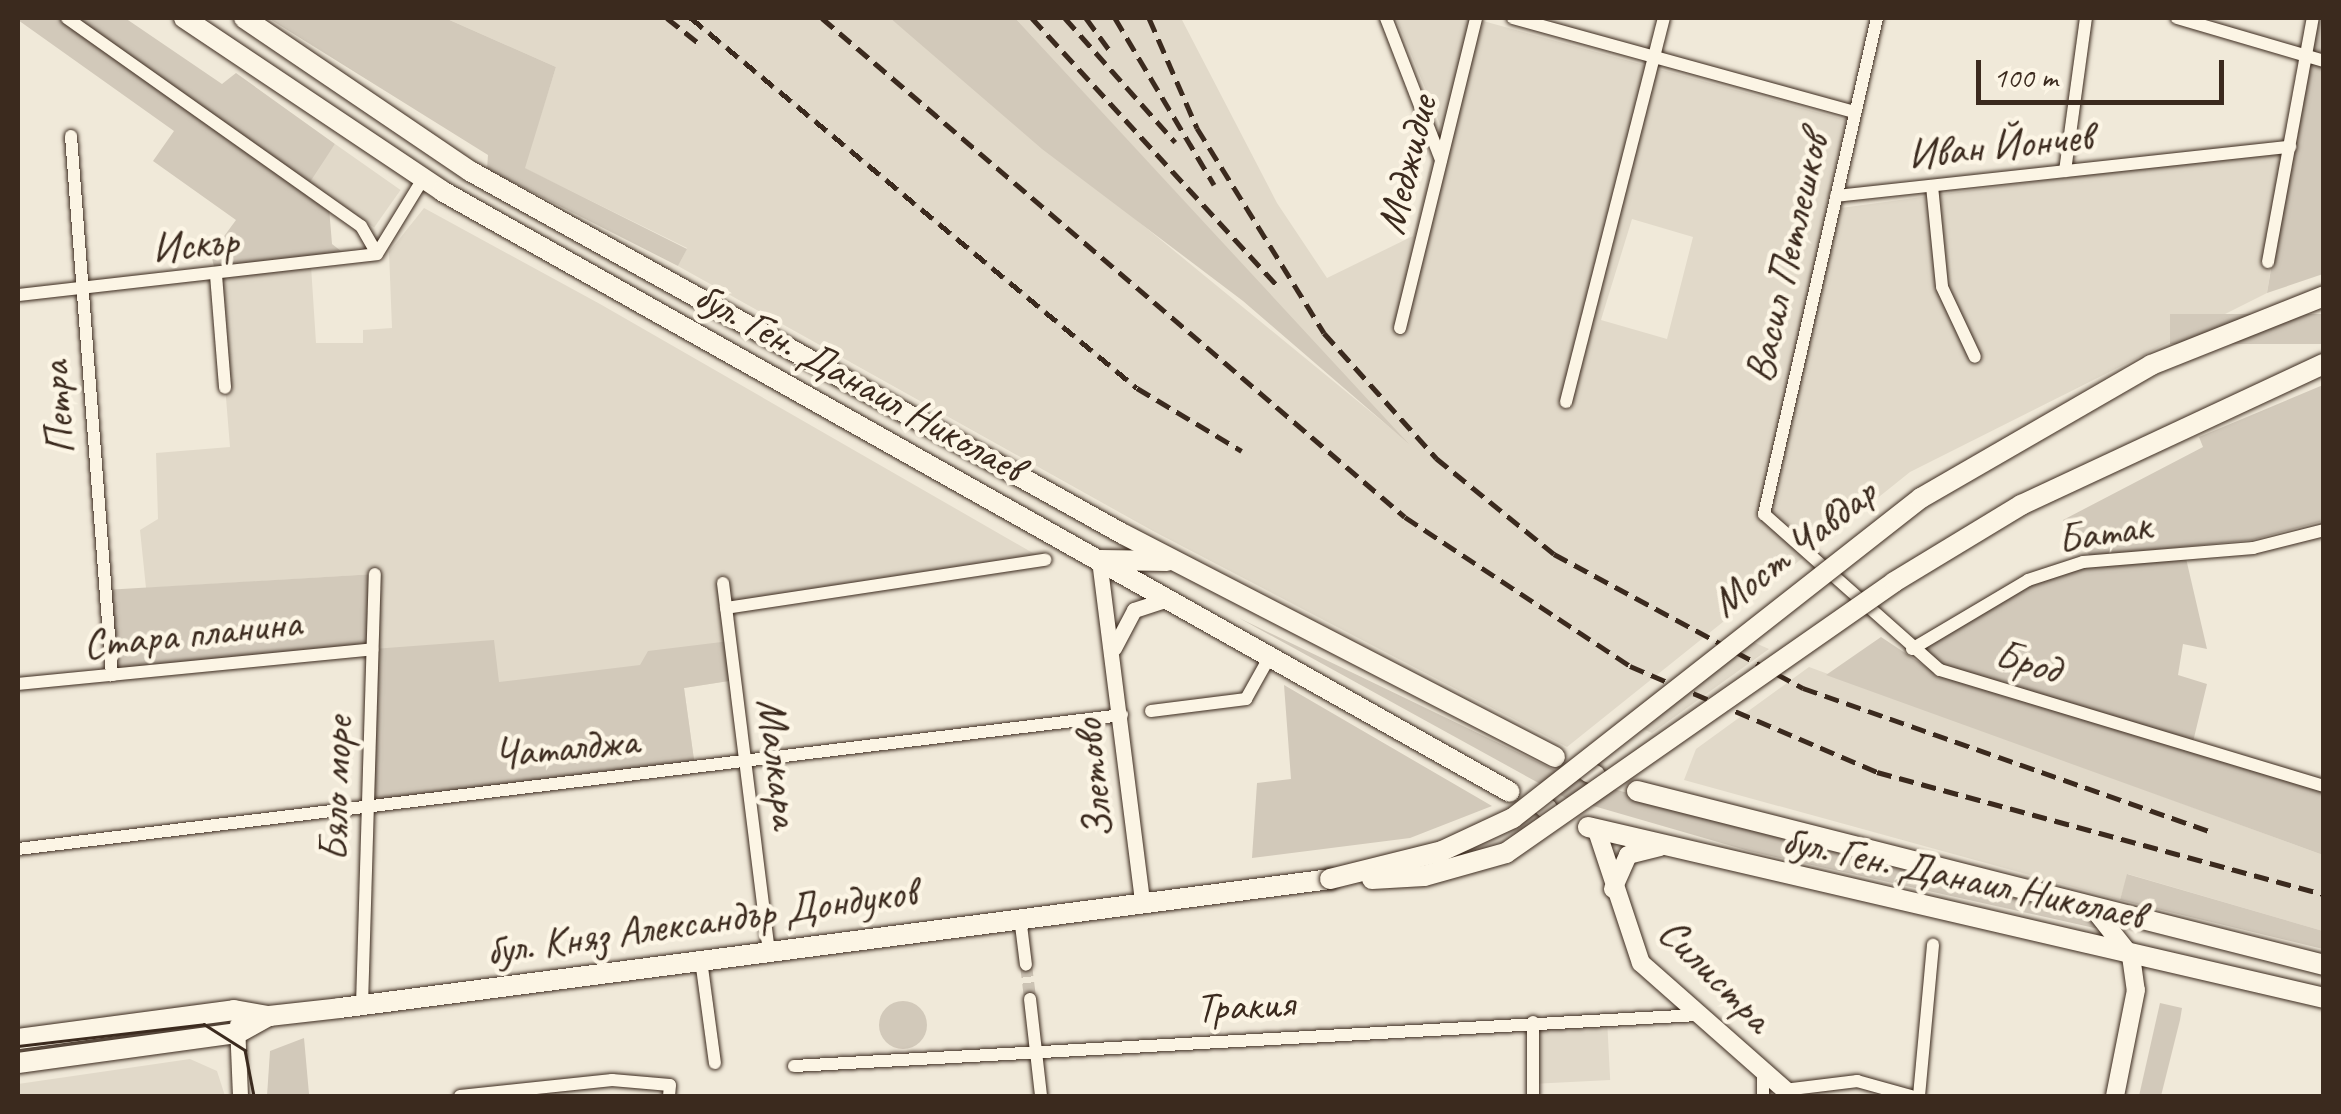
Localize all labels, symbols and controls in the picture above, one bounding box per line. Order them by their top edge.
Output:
scale bar [1981,40,2228,102]
text: 100 m [1993,58,2058,96]
street label: Меджидие [1366,91,1448,239]
street label: Иван Йончев [1905,111,2095,181]
street label: Васил Петлешков [1734,131,1840,385]
street label: Искър [149,215,241,275]
street label: бул. Ген. Данаил Николаев [687,271,1031,493]
street label: Петра [30,360,86,456]
street label: Мост Чавдар [1702,468,1886,628]
street label: Батак [2054,501,2154,565]
street label: Стара планина [79,597,305,671]
street label: Брод [1989,628,2067,696]
street label: Малкара [745,695,811,831]
street label: Чаталджа [492,715,640,781]
street label: Бяло море [308,717,364,861]
street label: Злетово [1063,717,1125,841]
street label: бул. Ген. Данаил Николаев [1779,815,2147,941]
street label: бул. Княз Александър Дондуков [483,867,919,977]
street label: Силистра [1647,907,1783,1043]
street label: Тракия [1195,978,1295,1034]

